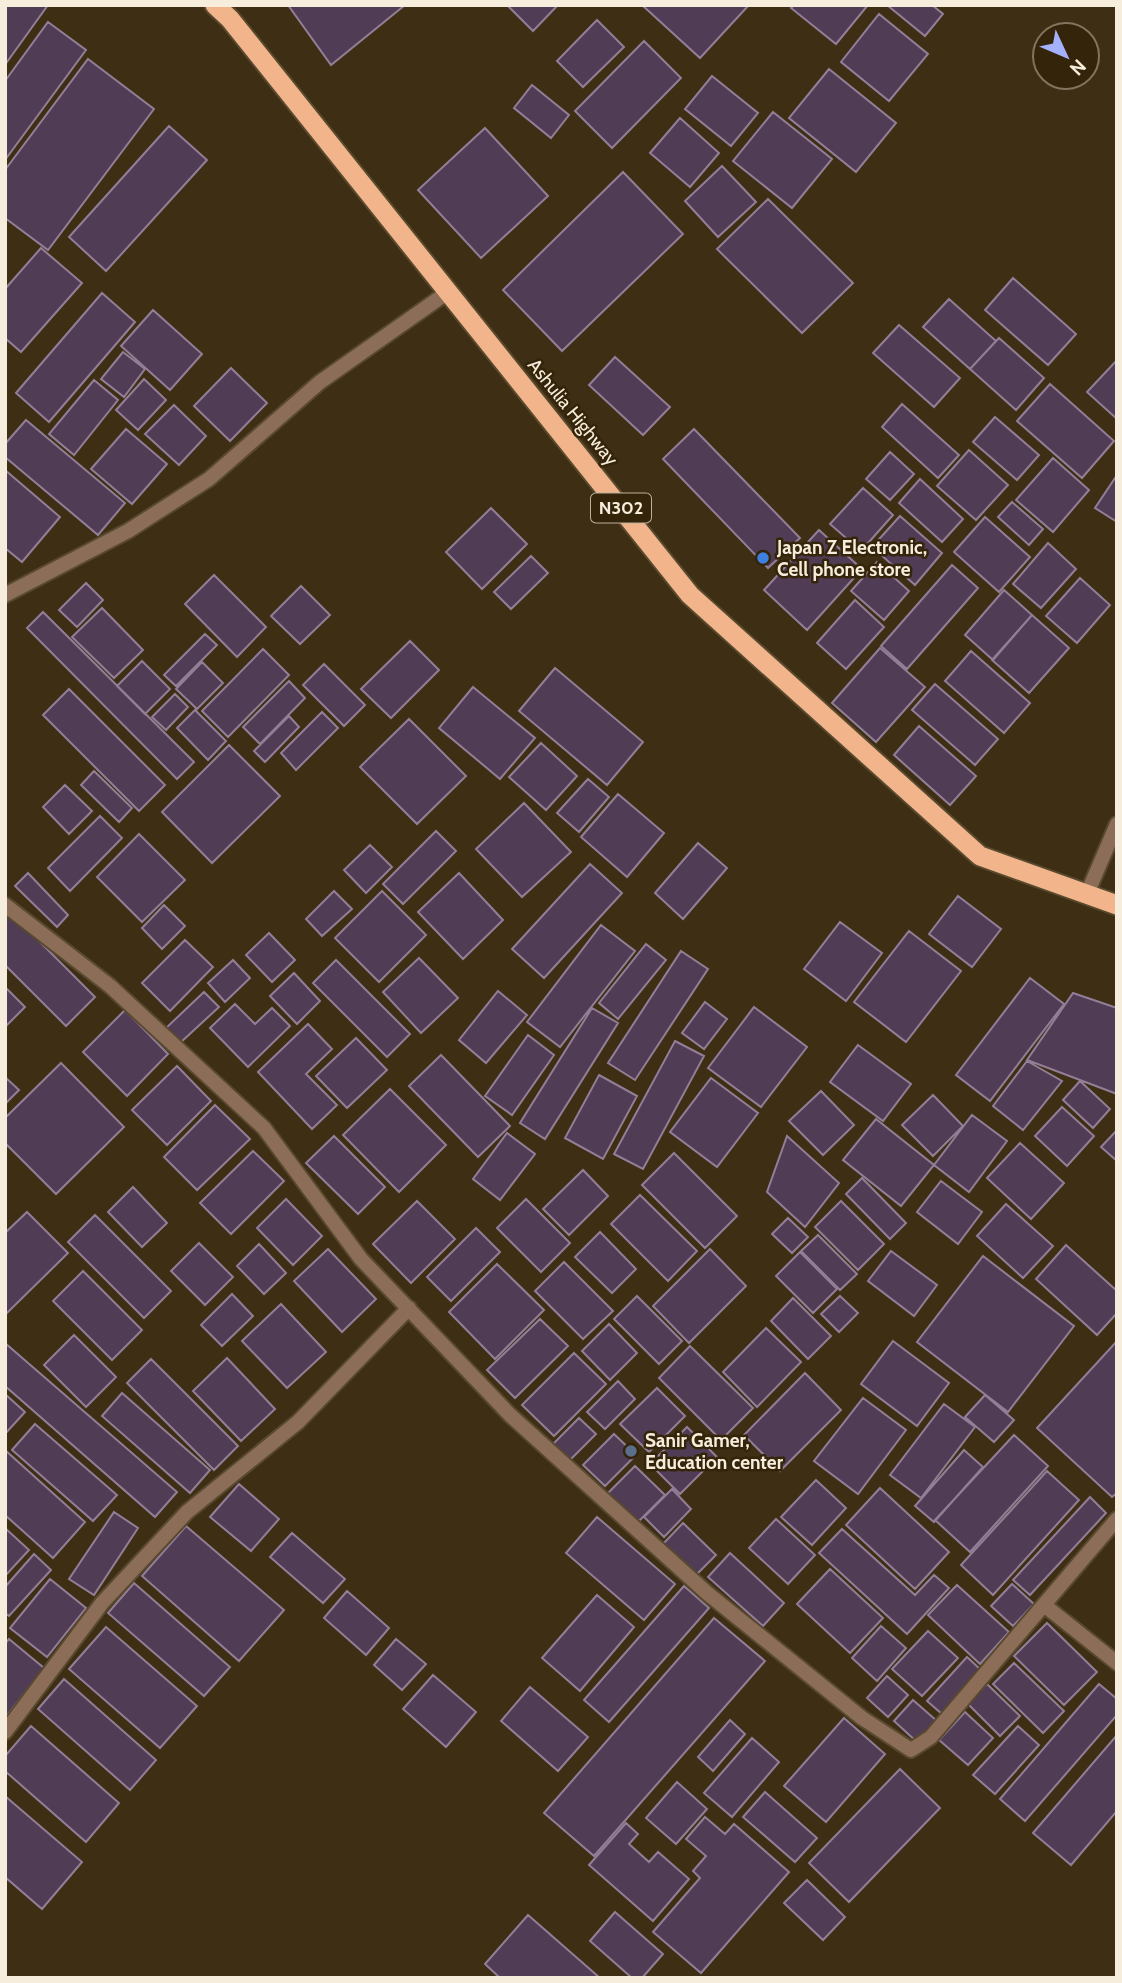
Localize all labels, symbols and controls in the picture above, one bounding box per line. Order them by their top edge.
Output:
north arrow [1031,21,1101,91]
text: N [1065,55,1091,80]
street label: Ashulia Highway [523,354,623,470]
road number: N302 [591,494,651,522]
place label: Japan Z Electronic, Cell phone store [776,536,927,581]
marker: Japan Z Electronic, Cell phone store [755,550,771,566]
place label: Sanir Gamer, Education center [645,1429,784,1474]
marker: Sanir Gamer, Education center [623,1443,639,1459]

